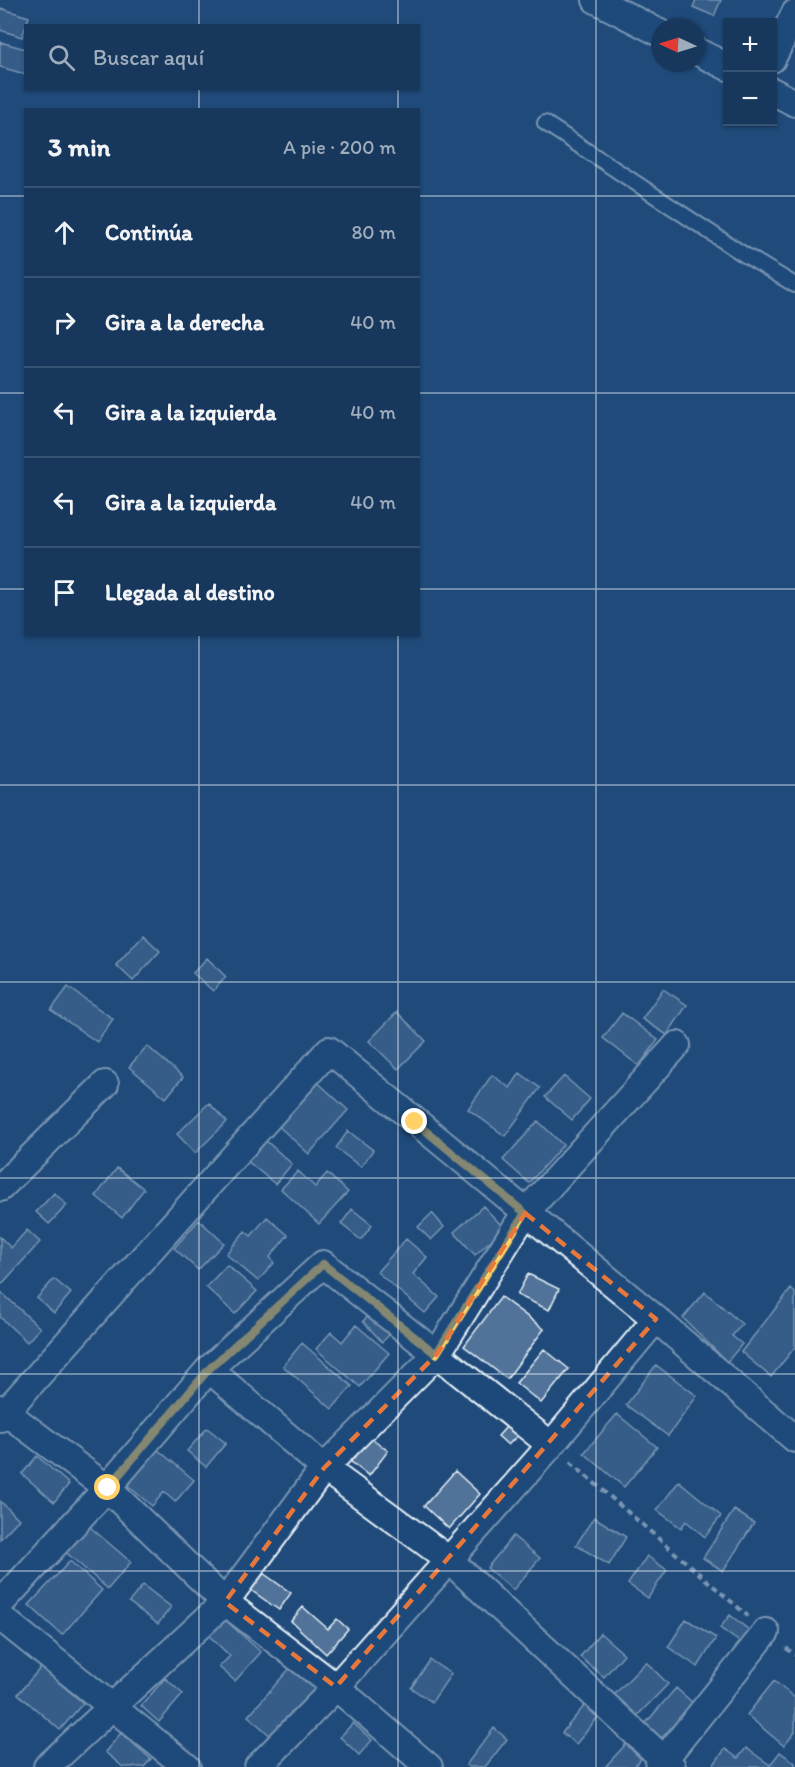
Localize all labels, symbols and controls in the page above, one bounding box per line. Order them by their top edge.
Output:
north arrow [651,18,705,72]
map controls [723,18,777,126]
button: + [723,18,777,72]
search box [24,24,420,90]
icon: search [45,41,78,74]
text: Buscar aquí [93,44,204,71]
button: − [723,72,777,126]
text: 3 min [48,131,110,163]
text: A pie · 200 m [283,135,396,159]
icon: ahead [48,216,81,249]
text: Continúa [105,219,193,246]
text: 80 m [351,220,396,244]
icon: right [48,306,81,339]
text: Gira a la derecha [105,309,264,336]
text: 40 m [350,310,396,334]
icon: left [48,396,81,429]
text: Gira a la izquierda [105,399,276,426]
text: 40 m [350,400,396,424]
icon: left [48,486,81,519]
text: Gira a la izquierda [105,489,276,516]
text: 40 m [350,490,396,514]
icon: arrive [48,576,81,609]
text: Llegada al destino [105,579,275,606]
route end [401,1108,427,1134]
route start [94,1474,120,1500]

